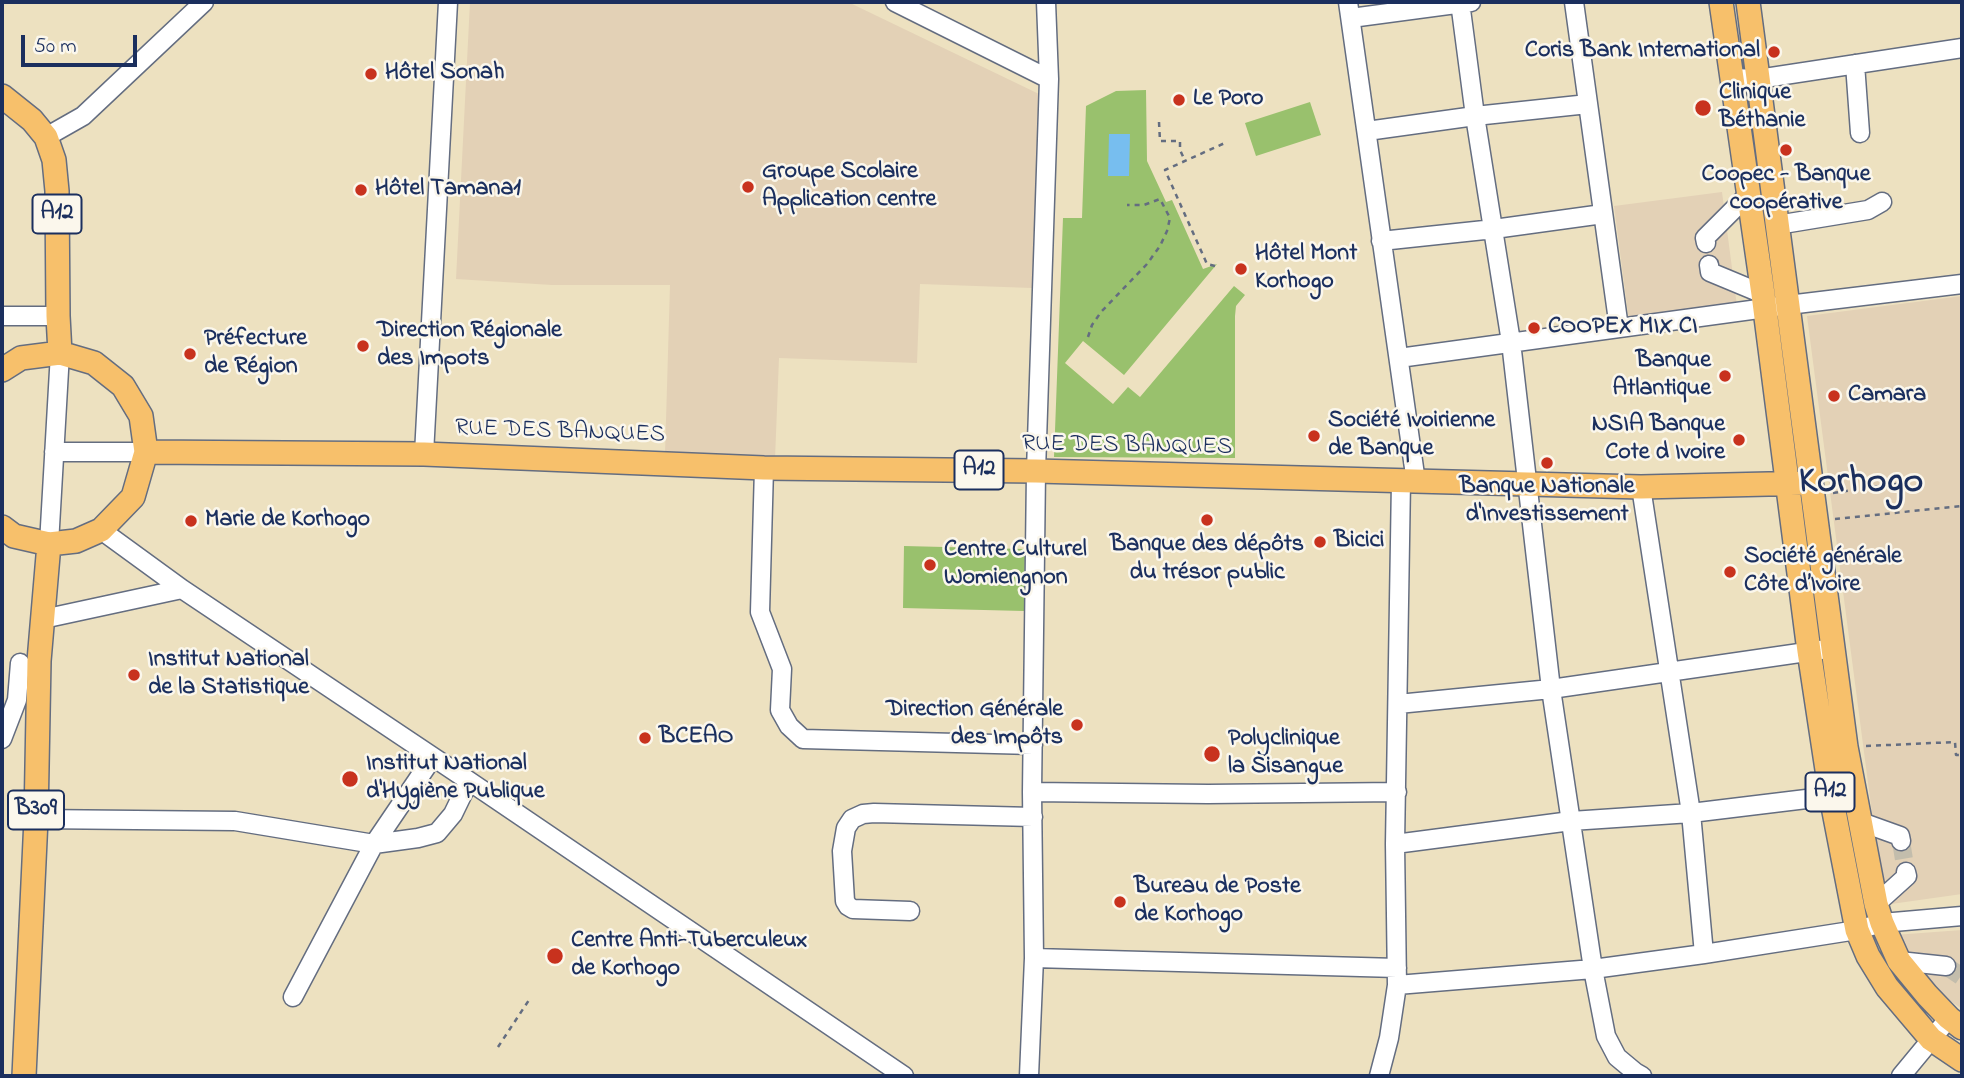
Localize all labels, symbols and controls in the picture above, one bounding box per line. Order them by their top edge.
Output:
scale bar [24,21,140,65]
text: 50 m [34,32,77,62]
place label: Coris Bank International [1525,38,1760,66]
marker: Coris Bank International [1766,44,1782,60]
place label: Hôtel Sonah [385,60,504,88]
marker: Hôtel Sonah [363,66,379,82]
place label: Clinique Béthanie [1719,80,1805,136]
place label: Le Poro [1193,86,1263,114]
marker: Le Poro [1171,92,1187,108]
marker: Clinique Béthanie [1693,98,1713,118]
marker: Coopec - Banque coopérative [1778,142,1794,158]
place label: Groupe Scolaire Application centre [762,159,936,215]
place label: Coopec - Banque coopérative [1702,162,1870,218]
place label: Hôtel Tamana1 [375,176,521,204]
marker: Groupe Scolaire Application centre [740,179,756,195]
marker: Hôtel Tamana1 [353,182,369,198]
road number: A12 [32,195,82,234]
place label: Hôtel Mont Korhogo [1255,241,1357,297]
marker: Hôtel Mont Korhogo [1233,261,1249,277]
place label: COOPEX MIX CI [1548,314,1698,342]
place label: Direction Régionale des Impots [377,318,562,374]
marker: COOPEX MIX CI [1526,320,1542,336]
place label: Préfecture de Région [204,326,307,382]
marker: Direction Régionale des Impots [355,338,371,354]
marker: Préfecture de Région [182,346,198,362]
place label: Banque Atlantique [1613,348,1711,404]
marker: Banque Atlantique [1717,368,1733,384]
place label: Camara [1848,382,1926,410]
marker: Camara [1826,388,1842,404]
place label: Société Ivoirienne de Banque [1328,408,1495,464]
place label: NSIA Banque Cote d Ivoire [1592,412,1725,468]
street label: RUE DES BANQUES [454,415,666,451]
marker: Société Ivoirienne de Banque [1306,428,1322,444]
street label: RUE DES BANQUES [1022,431,1232,463]
marker: NSIA Banque Cote d Ivoire [1731,432,1747,448]
road number: A12 [954,450,1004,490]
marker: Banque Nationale d'Investissement [1539,455,1555,471]
district label: Korhogo [1799,462,1923,508]
place label: Banque Nationale d'Investissement [1460,474,1634,530]
place label: Marie de Korhogo [205,507,370,535]
marker: Banque des dépôts du trésor public [1199,512,1215,528]
marker: Marie de Korhogo [183,513,199,529]
place label: Bicici [1334,528,1384,556]
place label: Banque des dépôts du trésor public [1110,532,1304,588]
marker: Bicici [1312,534,1328,550]
place label: Centre Culturel Womiengnon [944,537,1087,593]
place label: Société générale Côte d’Ivoire [1744,544,1902,600]
marker: Centre Culturel Womiengnon [922,557,938,573]
marker: Société générale Côte d’Ivoire [1722,564,1738,580]
place label: Institut National de la Statistique [148,647,309,703]
marker: Institut National de la Statistique [126,667,142,683]
place label: Direction Générale des Impôts [886,697,1063,753]
marker: Direction Générale des Impôts [1069,717,1085,733]
place label: BCEAO [659,724,733,752]
place label: Polyclinique la Sisangue [1228,726,1343,782]
marker: BCEAO [637,730,653,746]
marker: Polyclinique la Sisangue [1202,744,1222,764]
place label: Institut National d'Hygiène Publique [366,751,545,807]
marker: Institut National d'Hygiène Publique [340,769,360,789]
road number: A12 [1806,772,1854,812]
road number: B309 [8,790,64,830]
place label: Bureau de Poste de Korhogo [1134,874,1301,930]
marker: Bureau de Poste de Korhogo [1112,894,1128,910]
place label: Centre Anti-Tuberculeux de Korhogo [571,928,807,984]
marker: Centre Anti-Tuberculeux de Korhogo [545,946,565,966]

